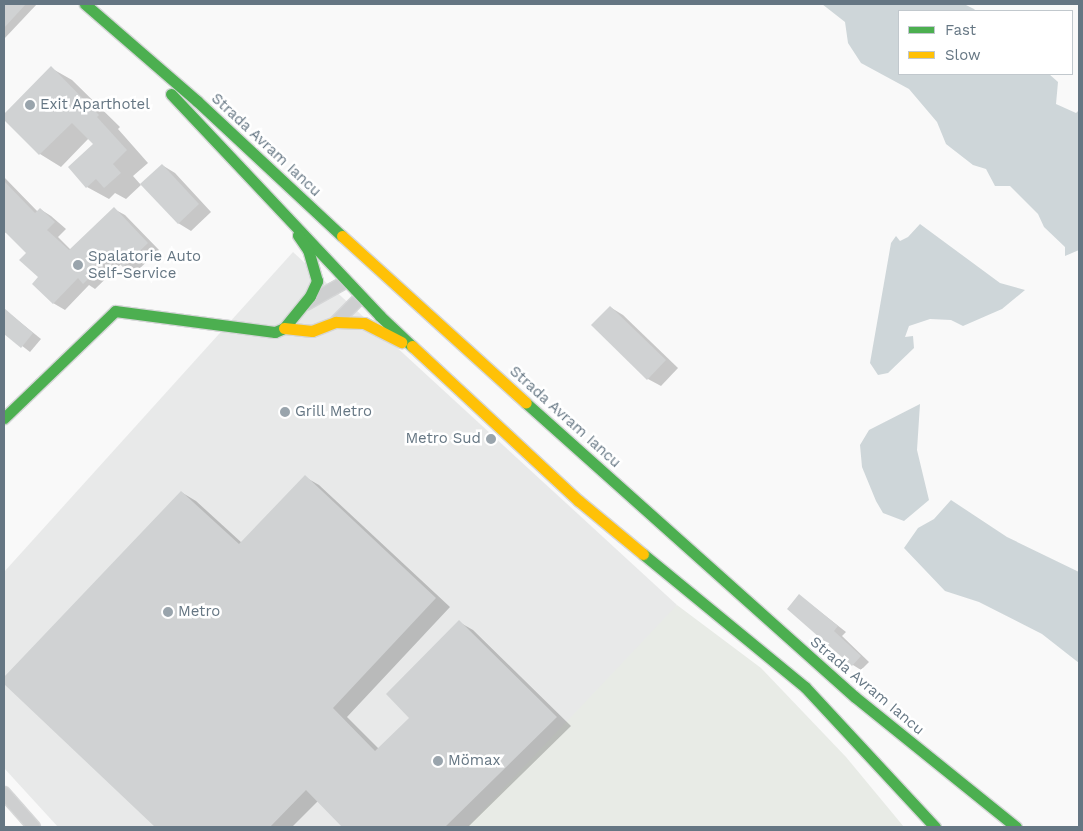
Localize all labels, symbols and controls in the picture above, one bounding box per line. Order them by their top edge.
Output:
legend [898,10,1073,75]
text: Fast [945,21,976,39]
text: Slow [945,46,981,64]
street label: Strada Avram Iancu [207,89,325,201]
place label: Exit Aparthotel [40,96,150,114]
marker: Exit Aparthotel [24,99,36,111]
place label: Spalatorie Auto Self-Service [88,247,202,282]
marker: Spalatorie Auto Self-Service [72,259,84,271]
street label: Strada Avram Iancu [505,362,625,472]
place label: Grill Metro [295,403,373,421]
marker: Grill Metro [279,406,291,418]
place label: Metro Sud [405,430,481,448]
marker: Metro Sud [485,433,497,445]
place label: Metro [178,603,220,621]
marker: Metro [162,606,174,618]
street label: Strada Avram Iancu [806,633,928,739]
place label: Mömax [448,752,500,770]
marker: Mömax [432,755,444,767]

